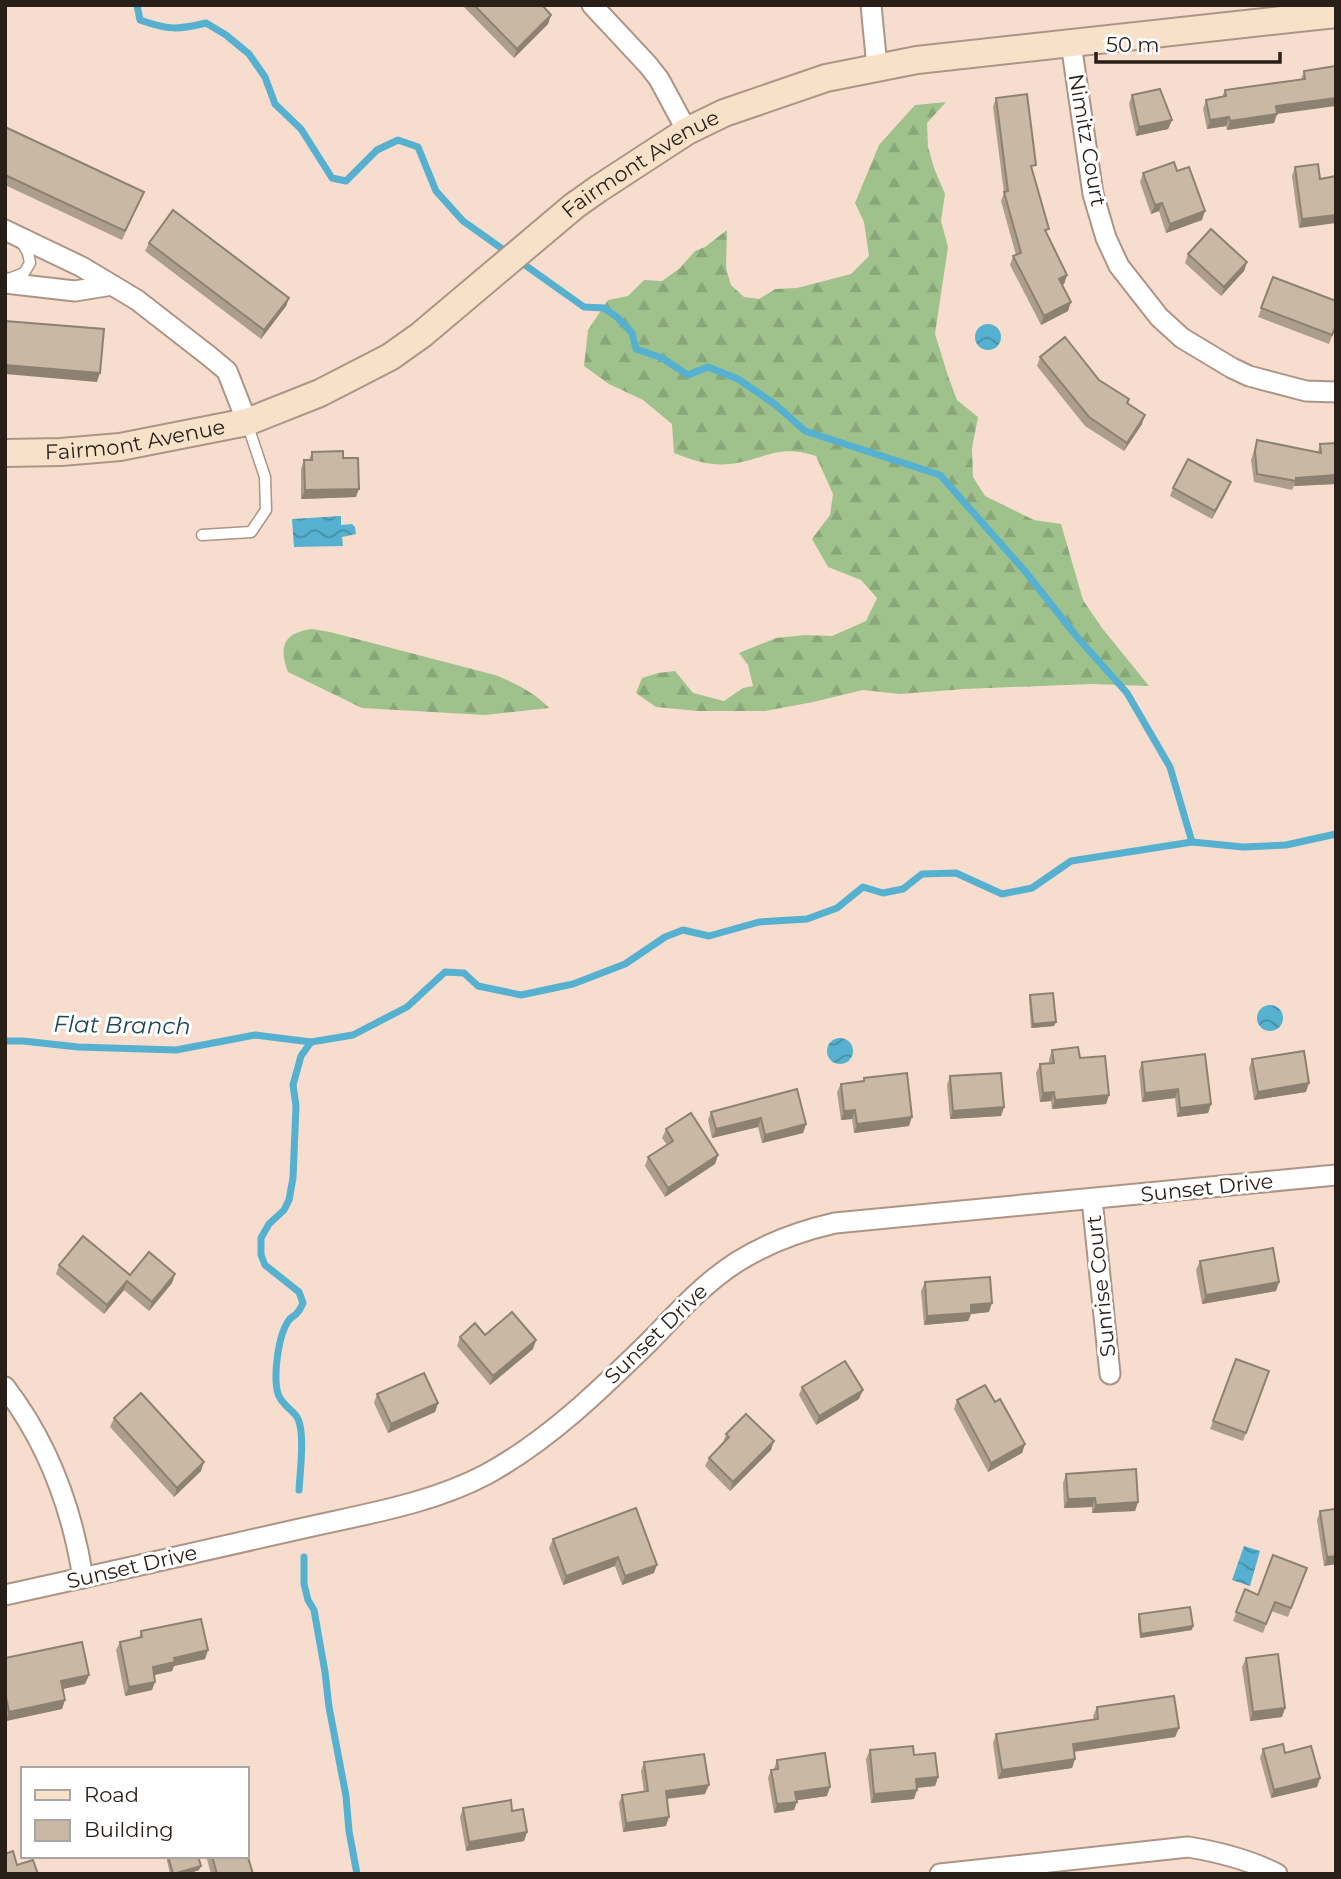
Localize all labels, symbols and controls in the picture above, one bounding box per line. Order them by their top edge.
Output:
scale bar [1096,21,1280,65]
text: 50 m [1106,32,1160,57]
street label: Nimitz Court [1064,72,1111,208]
street label: Fairmont Avenue [556,104,723,223]
street label: Fairmont Avenue [45,414,227,464]
water label: Flat Branch [53,1010,191,1040]
street label: Sunset Drive [1139,1168,1274,1207]
street label: Sunrise Court [1081,1214,1120,1358]
street label: Sunset Drive [599,1278,712,1389]
street label: Sunset Drive [64,1539,200,1594]
legend [21,1767,248,1858]
text: Road [84,1782,139,1807]
text: Building [84,1817,174,1842]

